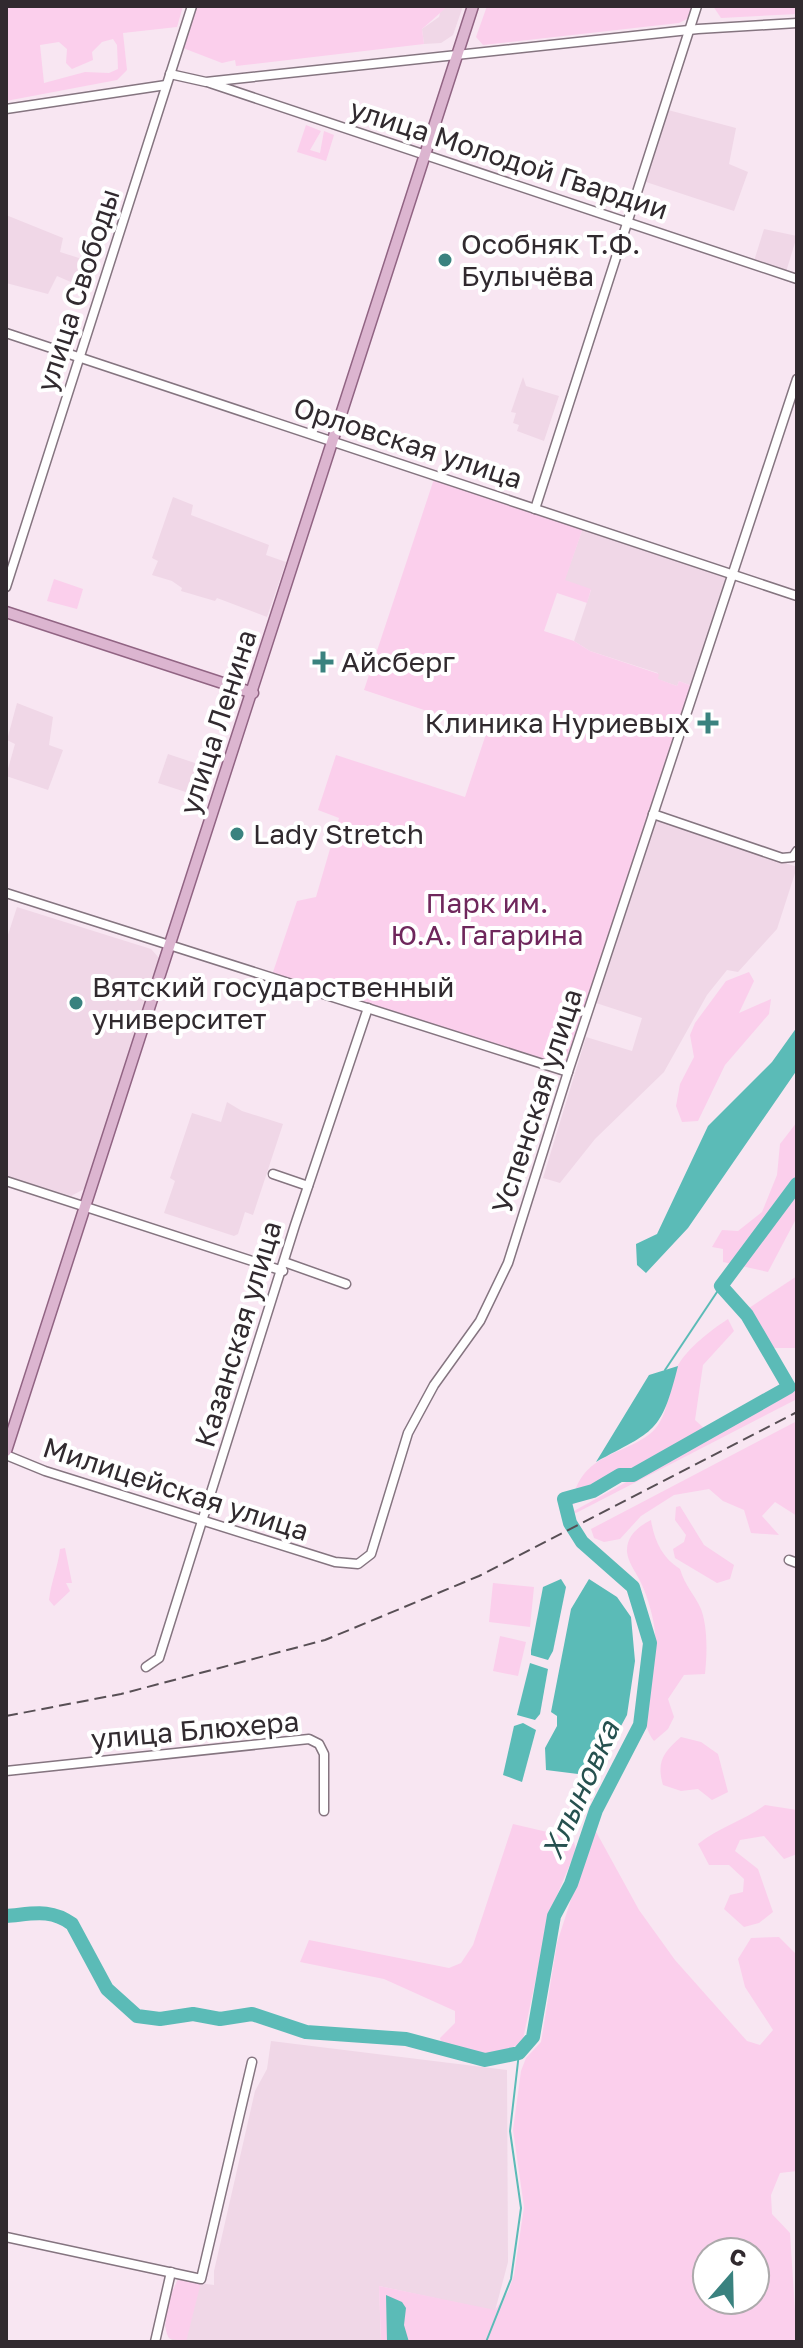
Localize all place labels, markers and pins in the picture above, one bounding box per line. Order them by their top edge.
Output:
place label: Особняк Т.Ф. Булычёва [461,227,640,292]
marker: Особняк Т.Ф. Булычёва [436,251,454,269]
place label: Айсберг [341,645,455,678]
marker: Айсберг [312,651,334,673]
place label: Клиника Нуриевых [424,706,690,739]
marker: Клиника Нуриевых [697,712,719,734]
place label: Lady Stretch [253,817,424,850]
marker: Lady Stretch [228,825,246,843]
place label: Вятский государственный университет [92,970,454,1035]
marker: Вятский государственный университет [67,994,85,1012]

